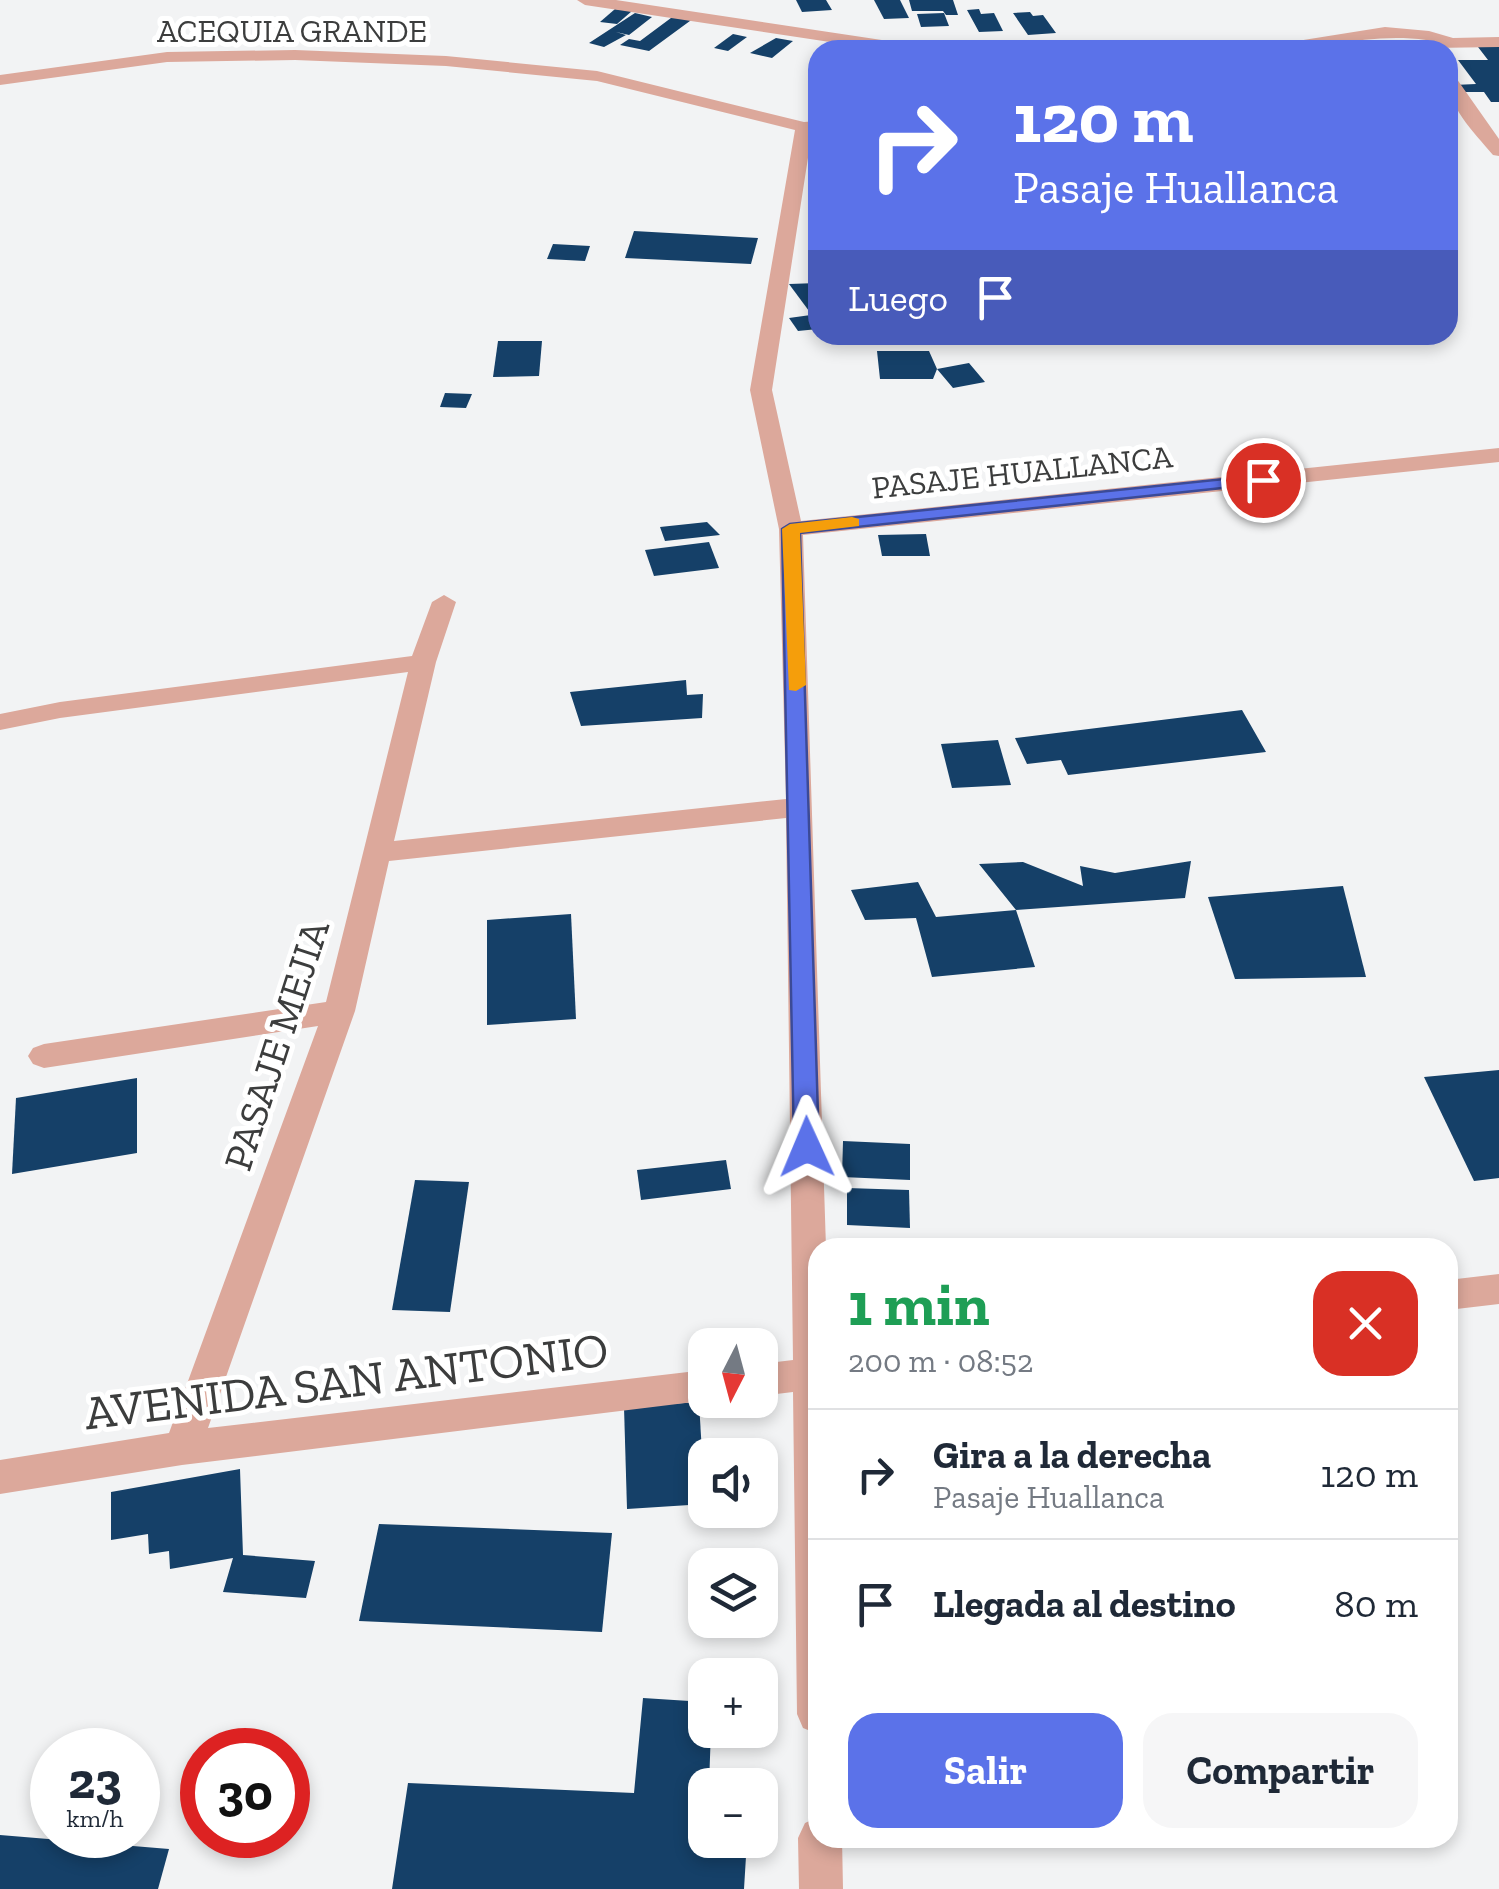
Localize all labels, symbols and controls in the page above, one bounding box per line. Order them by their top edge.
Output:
street label: ACEQUIA GRANDE [157,12,427,50]
text: 120 m [1013,76,1194,160]
icon: right [848,80,978,210]
text: Pasaje Huallanca [1013,161,1339,215]
icon: arrive [968,270,1023,325]
text: Luego [848,275,948,321]
street label: PASAJE HUALLANCA [870,437,1174,507]
pin [1221,438,1306,523]
icon: arrive [1236,453,1291,508]
street label: PASAJE MEJIA [213,913,339,1176]
position arrow [755,1095,859,1199]
text: 1 min [848,1268,990,1340]
button: close [1313,1271,1418,1376]
street label: AVENIDA SAN ANTONIO [81,1321,611,1441]
north arrow [688,1328,778,1418]
map controls [688,1328,778,1858]
text: 200 m · 08:52 [848,1342,1033,1380]
text: Gira a la derecha [933,1432,1211,1478]
button: sound [688,1438,778,1528]
icon: right [848,1447,903,1502]
text: 120 m [1320,1451,1418,1497]
text: Pasaje Huallanca [933,1478,1164,1516]
button: layers [688,1548,778,1638]
icon: arrive [848,1577,903,1632]
text: Llegada al destino [933,1581,1236,1627]
text: 80 m [1334,1581,1418,1627]
button: + [688,1658,778,1748]
button: Salir [848,1713,1123,1828]
button: Compartir [1143,1713,1418,1828]
speed limit sign: 30 [180,1728,310,1858]
text: 23 [68,1751,122,1811]
button: − [688,1768,778,1858]
text: km/h [66,1803,124,1833]

